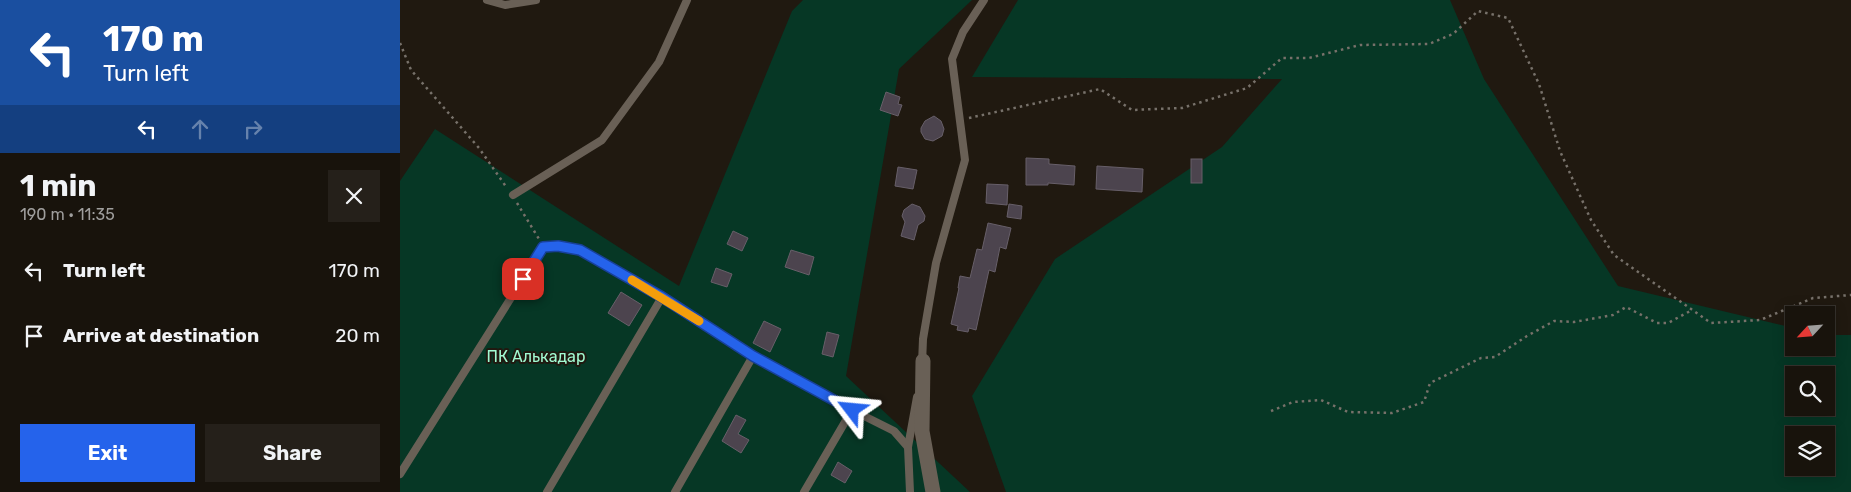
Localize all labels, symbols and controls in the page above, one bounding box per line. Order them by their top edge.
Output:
text: 170 m [103,18,204,60]
icon: left [20,20,85,85]
text: Turn left [103,60,189,87]
icon: left [133,115,161,143]
icon: ahead [186,115,214,143]
icon: right [239,115,267,143]
text: 1 min [20,168,97,204]
button: close [328,170,380,222]
text: 190 m · 11:35 [20,205,115,224]
icon: left [20,257,48,285]
pin [502,258,544,300]
text: Turn left [63,259,145,282]
text: 170 m [329,259,380,282]
icon: arrive [509,265,537,293]
north arrow [1785,306,1835,356]
map controls [1785,306,1835,476]
icon: arrive [20,322,48,350]
text: Arrive at destination [63,324,259,347]
text: 20 m [335,324,380,347]
park label: ПК Алькадар [487,347,585,366]
button: search [1785,366,1835,416]
position arrow [825,383,877,435]
button: Exit [20,424,195,482]
button: Share [205,424,380,482]
button: layers [1785,426,1835,476]

